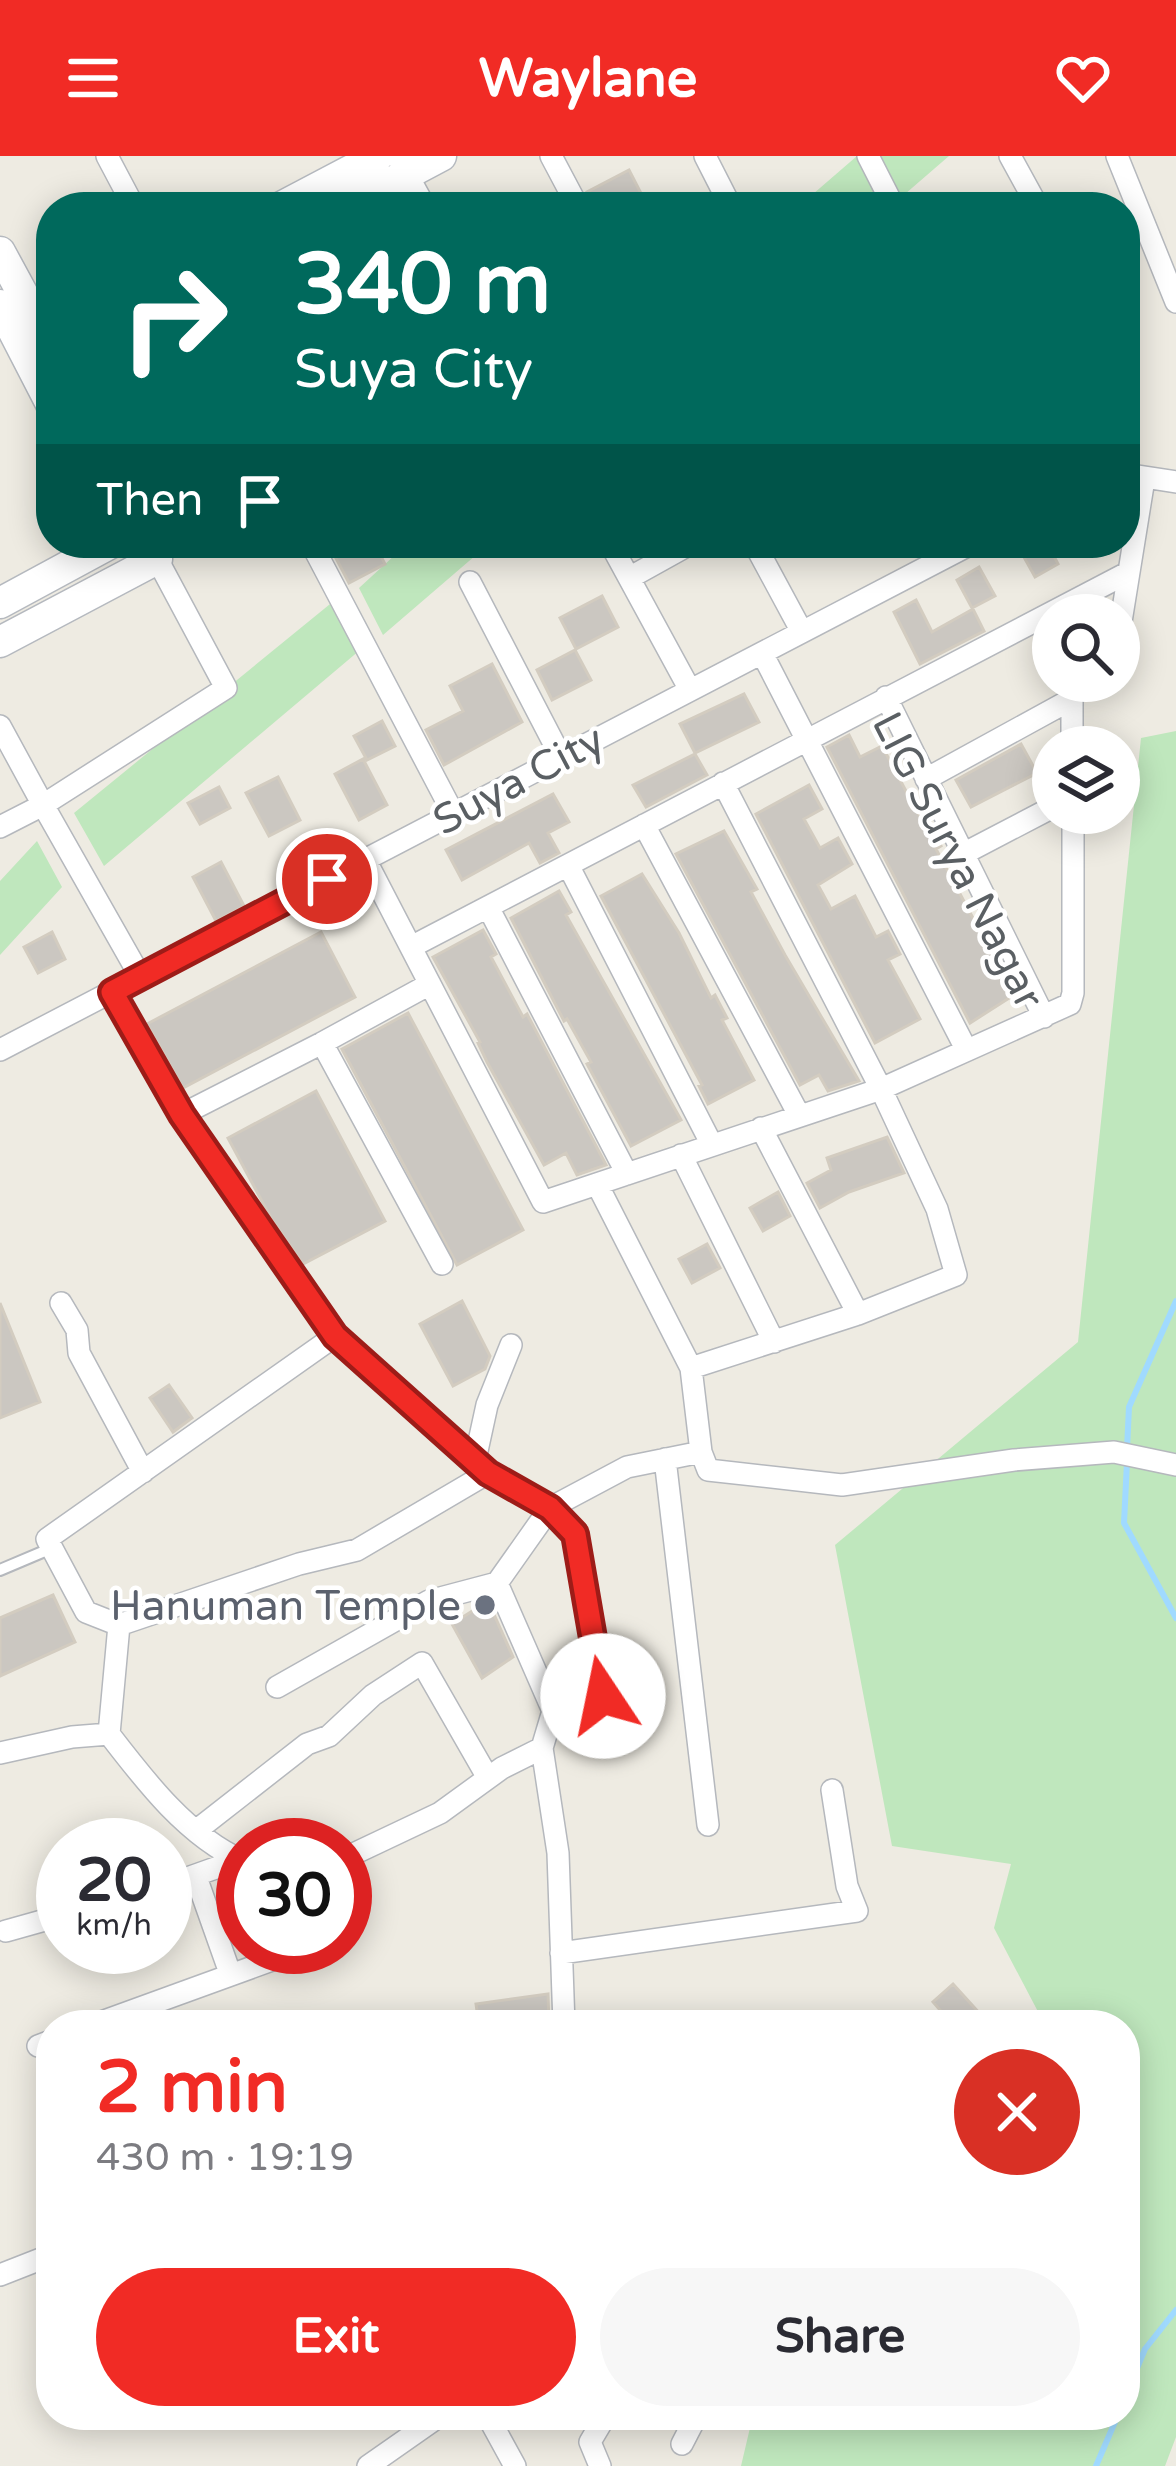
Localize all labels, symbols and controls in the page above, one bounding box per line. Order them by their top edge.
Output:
icon: menu [60,45,126,111]
icon: heart [1050,45,1116,111]
text: Waylane [479,46,697,111]
text: 340 m [294,235,551,336]
icon: right [96,240,252,396]
text: Suya City [294,337,533,402]
icon: arrive [227,468,293,534]
text: Then [96,474,203,528]
map controls [1032,594,1140,834]
button: search [1032,594,1140,702]
street label: LIG Surya Nagar [861,704,1054,1018]
street label: Suya City [425,714,613,846]
button: layers [1032,726,1140,834]
pin [276,828,378,930]
icon: arrive [294,846,360,912]
place label: Hanuman Temple [110,1581,461,1632]
marker: Hanuman Temple [472,1592,498,1618]
position arrow [540,1633,666,1759]
speed limit sign: 30 [216,1818,372,1974]
text: 20 [76,1845,152,1917]
text: km/h [76,1907,152,1944]
text: 2 min [96,2045,288,2132]
button: close [954,2049,1080,2175]
text: 430 m · 19:19 [96,2134,354,2181]
button: Exit [96,2268,576,2406]
button: Share [600,2268,1080,2406]

